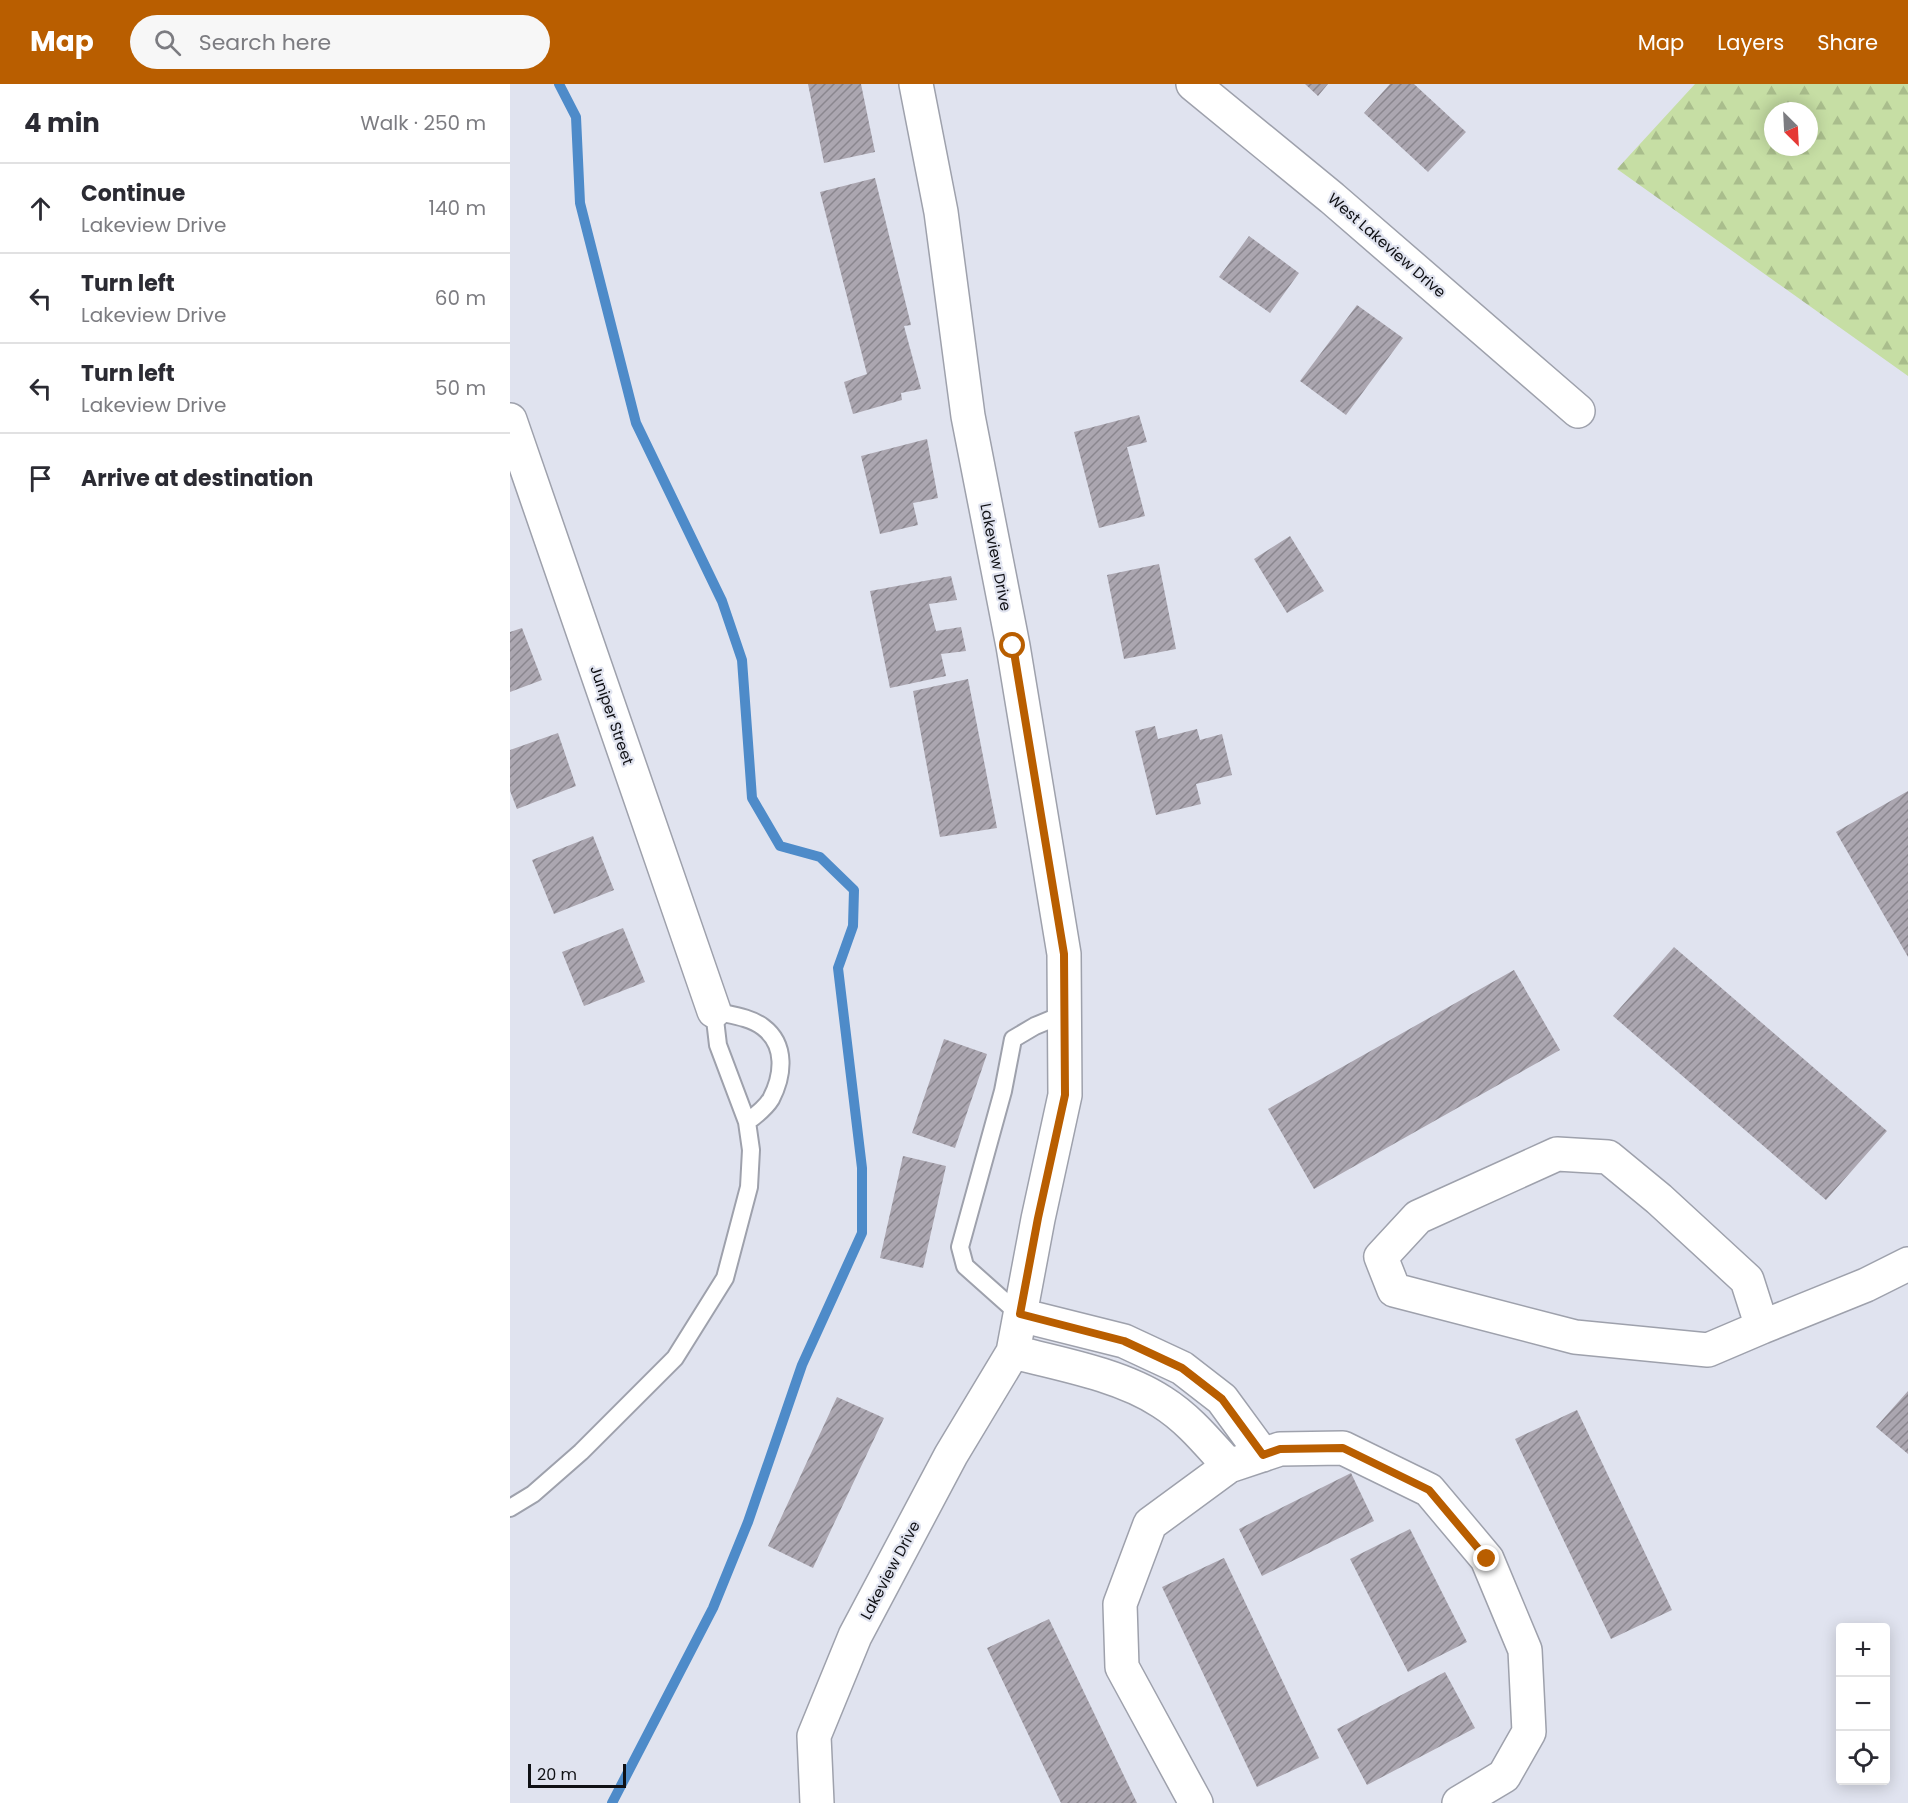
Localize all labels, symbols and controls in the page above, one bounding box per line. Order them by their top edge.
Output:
search box [130,15,550,69]
text: Map [30,22,94,61]
icon: search [151,26,184,59]
text: Search here [199,27,331,58]
text: Map [1638,28,1684,57]
text: Layers [1717,28,1784,57]
text: Share [1817,28,1878,57]
north arrow [1764,102,1818,156]
text: 4 min [24,105,100,141]
text: Walk · 250 m [360,109,486,137]
text: Continue [81,178,185,209]
street label: West Lakeview Drive [1323,188,1451,302]
icon: ahead [24,192,57,225]
text: 140 m [429,194,486,222]
text: Lakeview Drive [81,211,226,239]
text: Turn left [81,268,175,299]
icon: left [24,282,57,315]
text: 60 m [435,284,486,312]
text: Lakeview Drive [81,301,226,329]
text: Turn left [81,358,175,389]
icon: left [24,372,57,405]
text: 50 m [435,374,486,402]
text: Lakeview Drive [81,391,226,419]
icon: arrive [24,462,57,495]
text: Arrive at destination [81,463,313,494]
street label: Lakeview Drive [975,502,1017,612]
route start [999,632,1025,658]
street label: Juniper Street [585,663,639,767]
street label: Lakeview Drive [855,1517,925,1623]
route end [1473,1545,1499,1571]
map controls [1836,1623,1890,1785]
button: + [1836,1623,1890,1677]
button: − [1836,1677,1890,1731]
button: locate [1836,1731,1890,1785]
scale bar [528,1761,626,1788]
text: 20 m [537,1763,577,1786]

